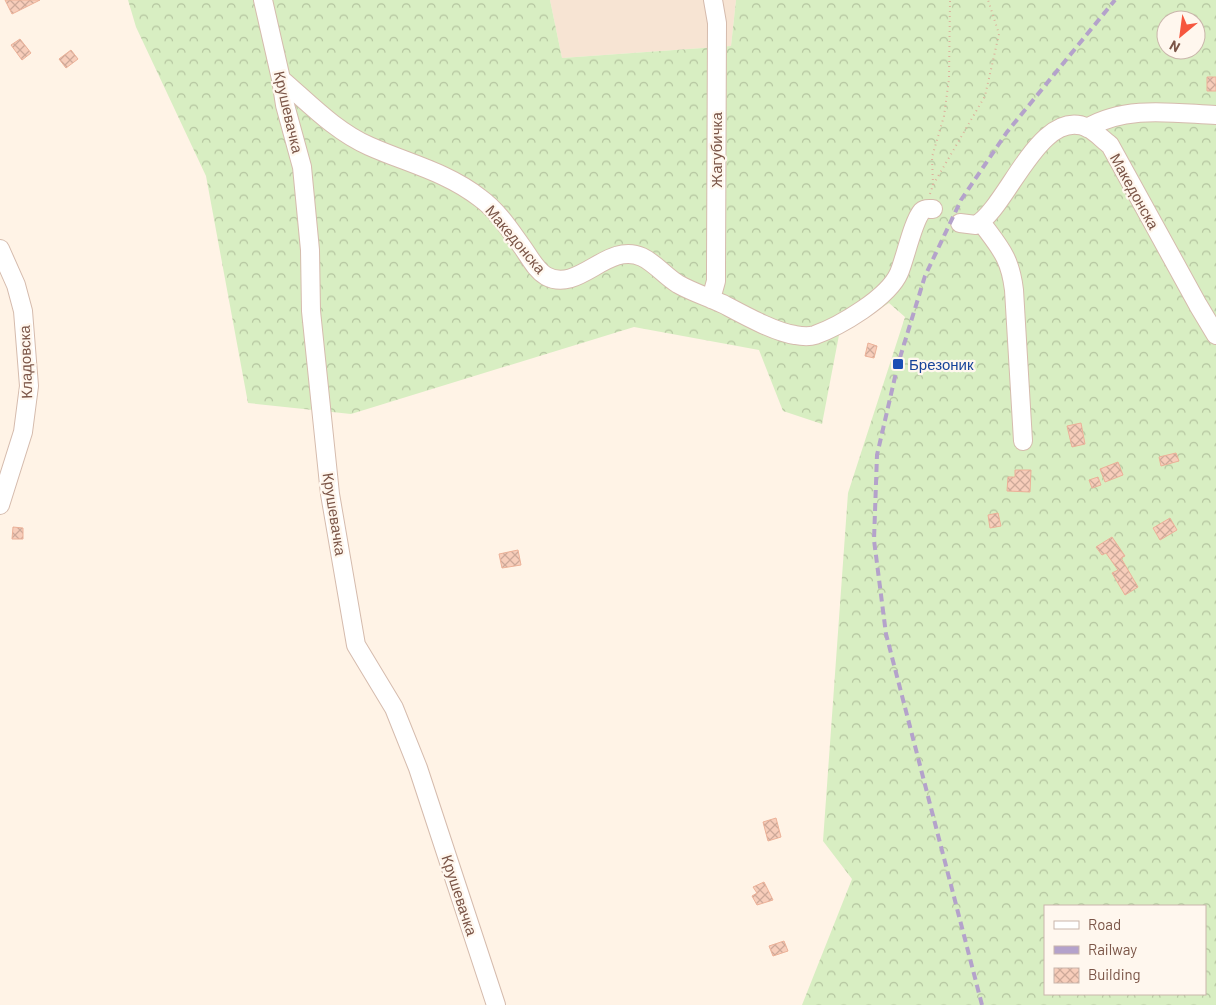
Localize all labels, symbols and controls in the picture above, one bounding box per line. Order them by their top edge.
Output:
north arrow [1156,10,1206,60]
text: N [1166,37,1183,56]
street label: Крушевачка [271,69,307,155]
street label: Жагубичка [707,112,725,188]
street label: Македонска [1107,150,1164,233]
street label: Македонска [482,201,550,277]
street label: Кладовска [15,324,35,399]
place label: Брезоник [909,355,974,373]
marker: Брезоник [891,357,905,371]
street label: Крушевачка [320,471,351,557]
street label: Крушевачка [439,852,482,938]
legend [1044,905,1206,995]
text: Road [1088,915,1121,933]
text: Railway [1088,940,1137,958]
text: Building [1088,965,1141,983]

